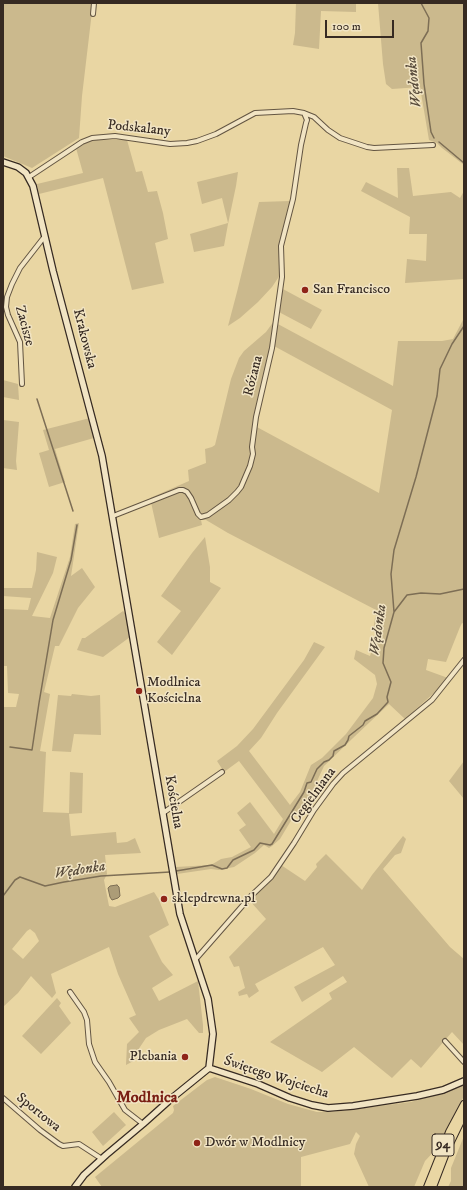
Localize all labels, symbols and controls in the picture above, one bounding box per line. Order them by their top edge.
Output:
scale bar [327,12,396,38]
text: 100 m [332,19,361,34]
water label: Wędonka [403,55,427,109]
street label: Podskalany [107,117,171,141]
place label: San Francisco [313,282,390,298]
marker: San Francisco [300,285,310,295]
street label: Zacisze [11,304,37,348]
street label: Krakowska [68,307,100,371]
street label: Różana [241,354,267,398]
water label: Wędonka [367,603,391,657]
place label: Modlnica Kościelna [147,675,201,708]
marker: Modlnica Kościelna [134,686,144,696]
street label: Cegielniana [288,765,340,827]
street label: Kościelna [160,774,186,830]
water label: Wędonka [53,858,107,884]
place label: sklepdrewna.pl [172,891,255,907]
marker: sklepdrewna.pl [159,894,169,904]
place label: Plebania [130,1049,177,1065]
marker: Plebania [180,1052,190,1062]
street label: Świętego Wojciecha [221,1053,331,1103]
district label: Modlnica [116,1089,178,1109]
street label: Sportowa [12,1090,64,1136]
road number: 94 [432,1134,454,1156]
place label: Dwór w Modlnicy [205,1135,305,1151]
marker: Dwór w Modlnicy [192,1138,202,1148]

